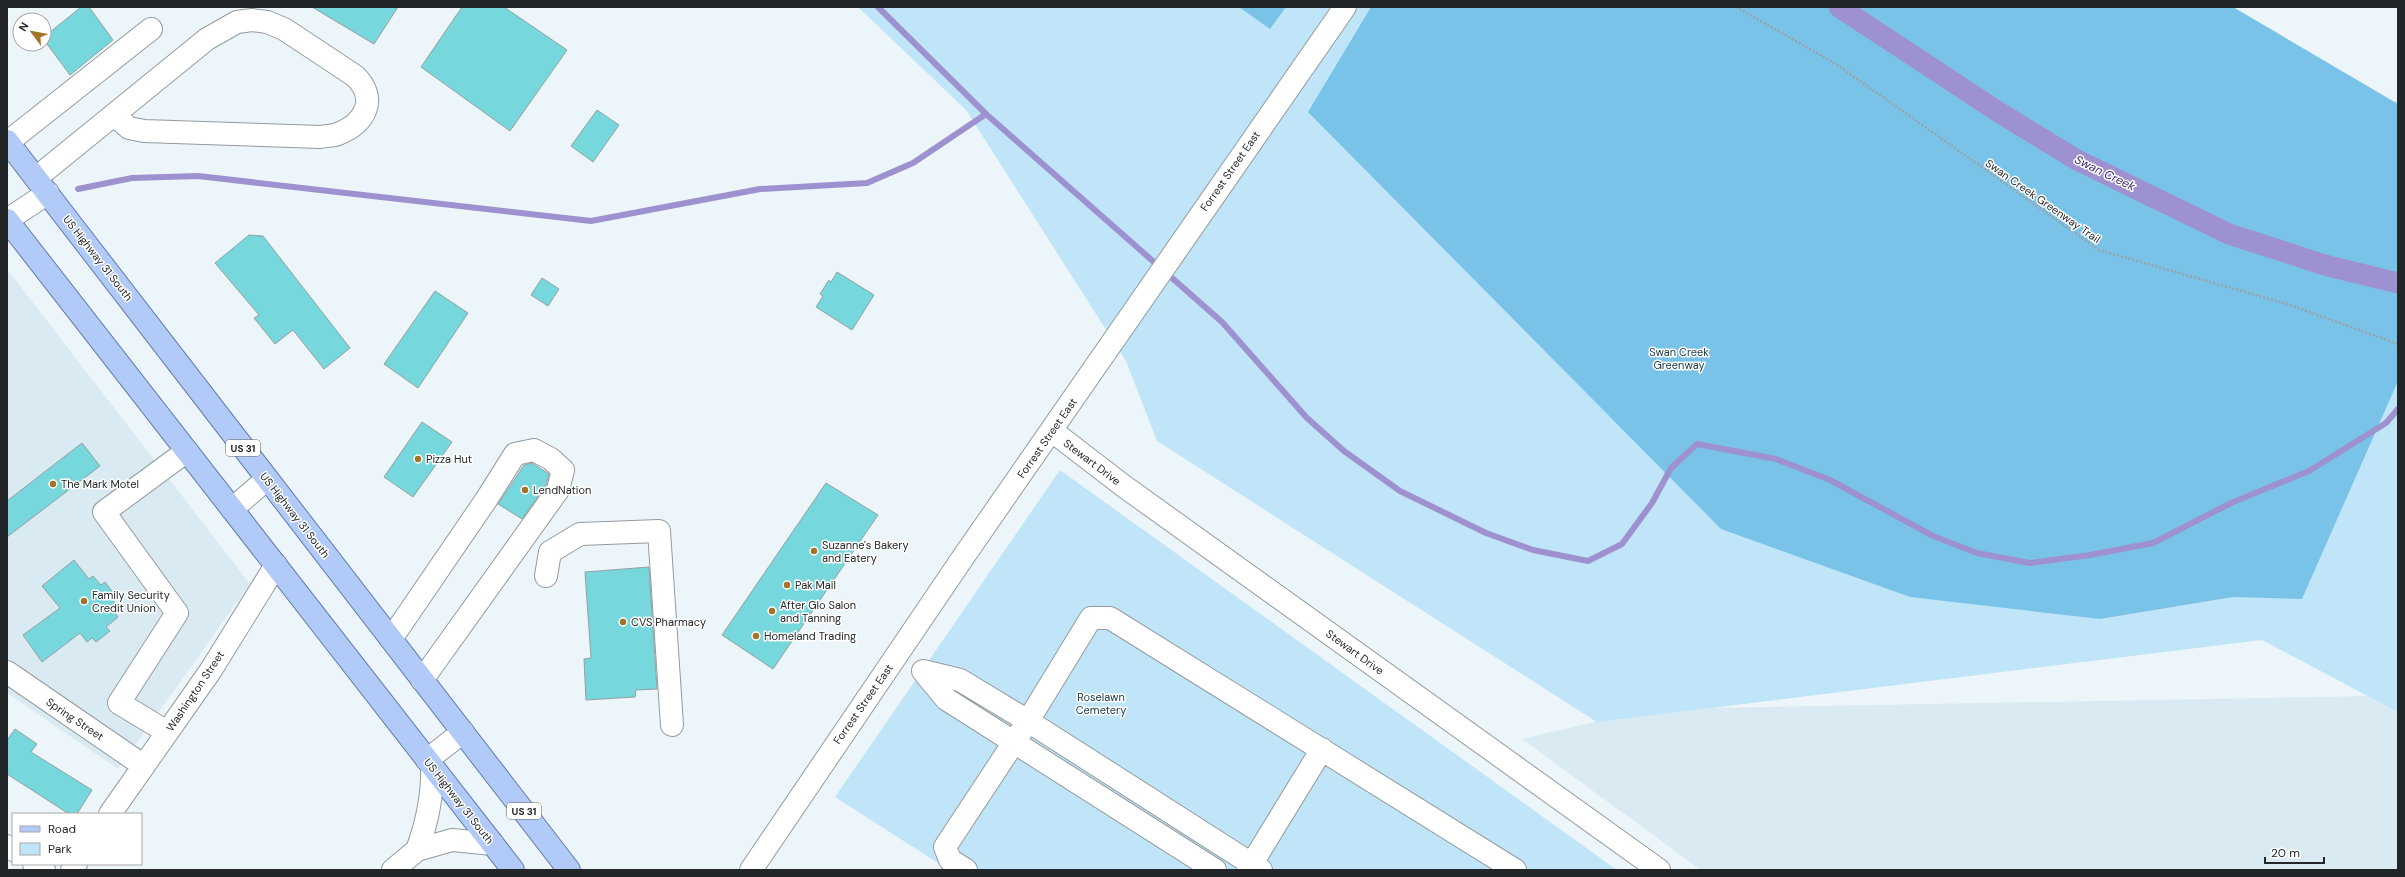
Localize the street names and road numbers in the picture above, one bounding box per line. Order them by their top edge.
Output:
street label: Forrest Street East [1197,128,1263,214]
street label: Swan Creek Greenway Trail [1983,156,2103,246]
street label: US Highway 31 South [60,212,136,304]
street label: Forrest Street East [1014,395,1080,481]
street label: Stewart Drive [1061,436,1123,488]
road number: US 31 [226,440,260,456]
street label: US Highway 31 South [257,469,333,561]
street label: Stewart Drive [1323,626,1387,678]
street label: Washington Street [163,648,227,734]
street label: Forrest Street East [830,661,896,747]
street label: Spring Street [44,695,106,743]
street label: US Highway 31 South [421,755,497,847]
road number: US 31 [507,803,541,819]

